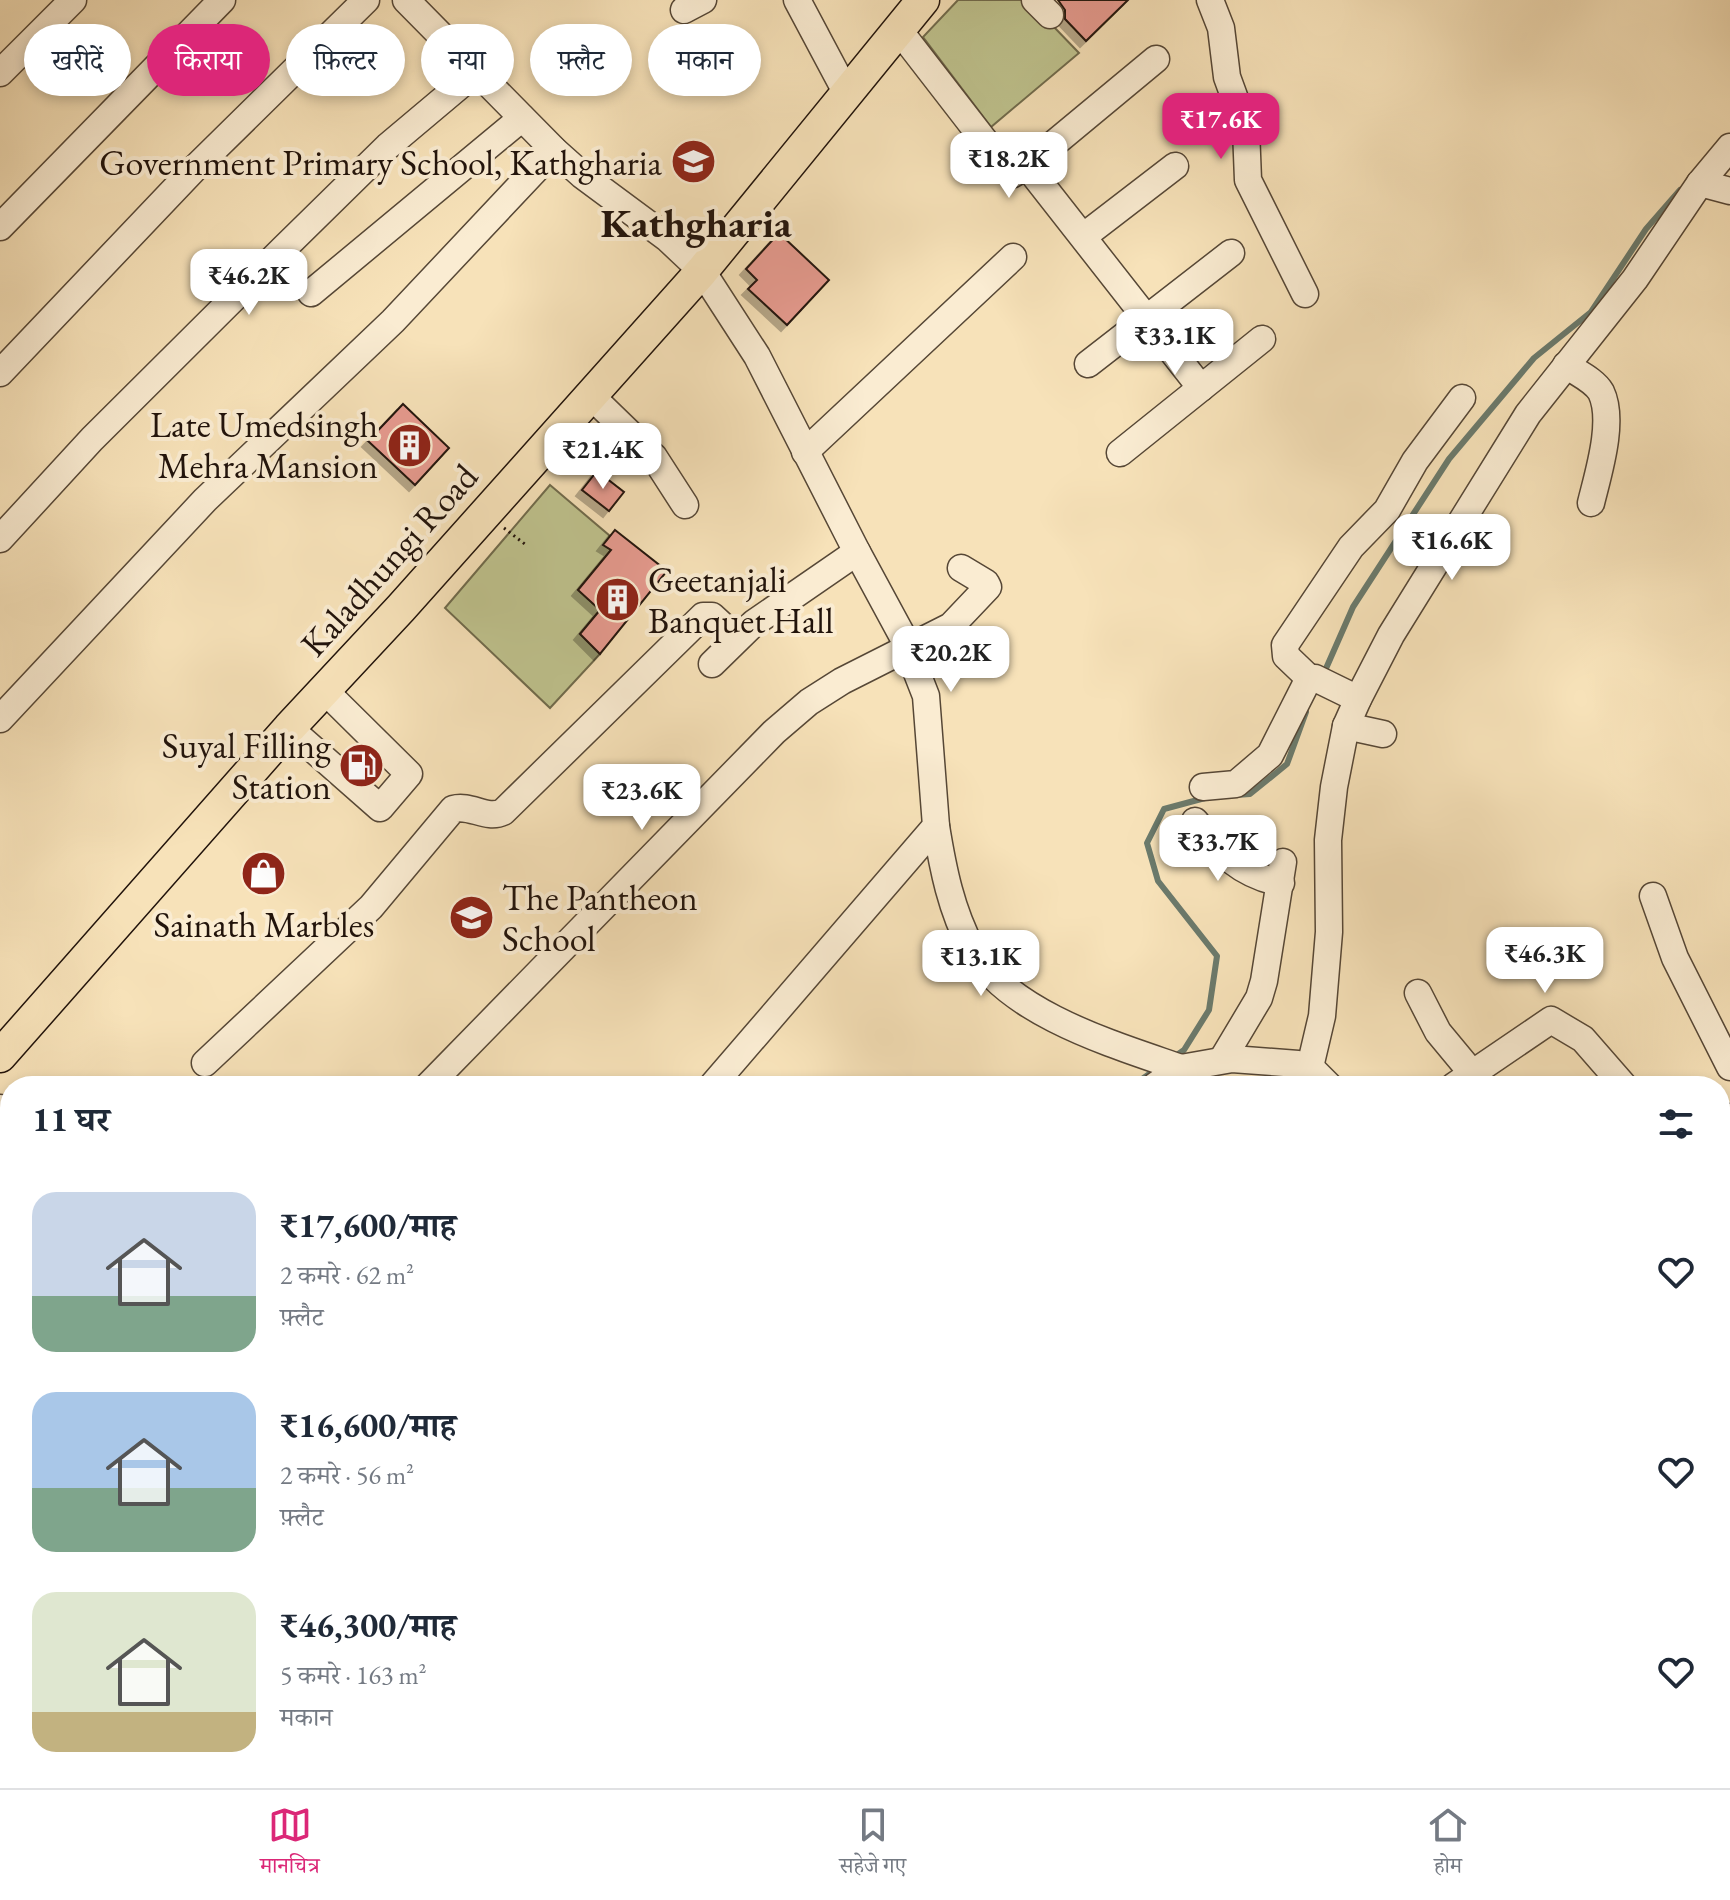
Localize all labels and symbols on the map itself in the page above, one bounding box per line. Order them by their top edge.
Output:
pin: ₹17.6K [1156,93,1286,161]
pin: ₹18.2K [944,132,1074,200]
school or university icon: Government Primary School, Kathgharia [669,138,717,186]
place label: Government Primary School, Kathgharia [99,139,663,186]
district label: Kathgharia [600,197,792,249]
pin: ₹46.2K [184,249,314,317]
pin: ₹33.1K [1110,309,1240,377]
place label: Late Umedsingh Mehra Mansion [150,401,378,489]
building icon: Late Umedsingh Mehra Mansion [385,421,433,469]
pin: ₹21.4K [538,423,668,491]
street label: Kaladhungi Road [290,453,489,666]
pin: ₹16.6K [1387,514,1517,582]
place label: Geetanjali Banquet Hall [648,556,834,644]
building icon: Geetanjali Banquet Hall [593,576,641,624]
pin: ₹20.2K [886,626,1016,694]
place label: Suyal Filling Station [162,722,331,810]
fuel station icon: Suyal Filling Station [338,742,386,790]
pin: ₹23.6K [577,764,707,832]
pin: ₹33.7K [1153,815,1283,883]
shop icon: Sainath Marbles [240,850,288,898]
place label: The Pantheon School [502,874,698,962]
school or university icon: The Pantheon School [447,894,495,942]
place label: Sainath Marbles [154,901,374,948]
pin: ₹46.3K [1480,927,1610,995]
pin: ₹13.1K [916,930,1046,998]

